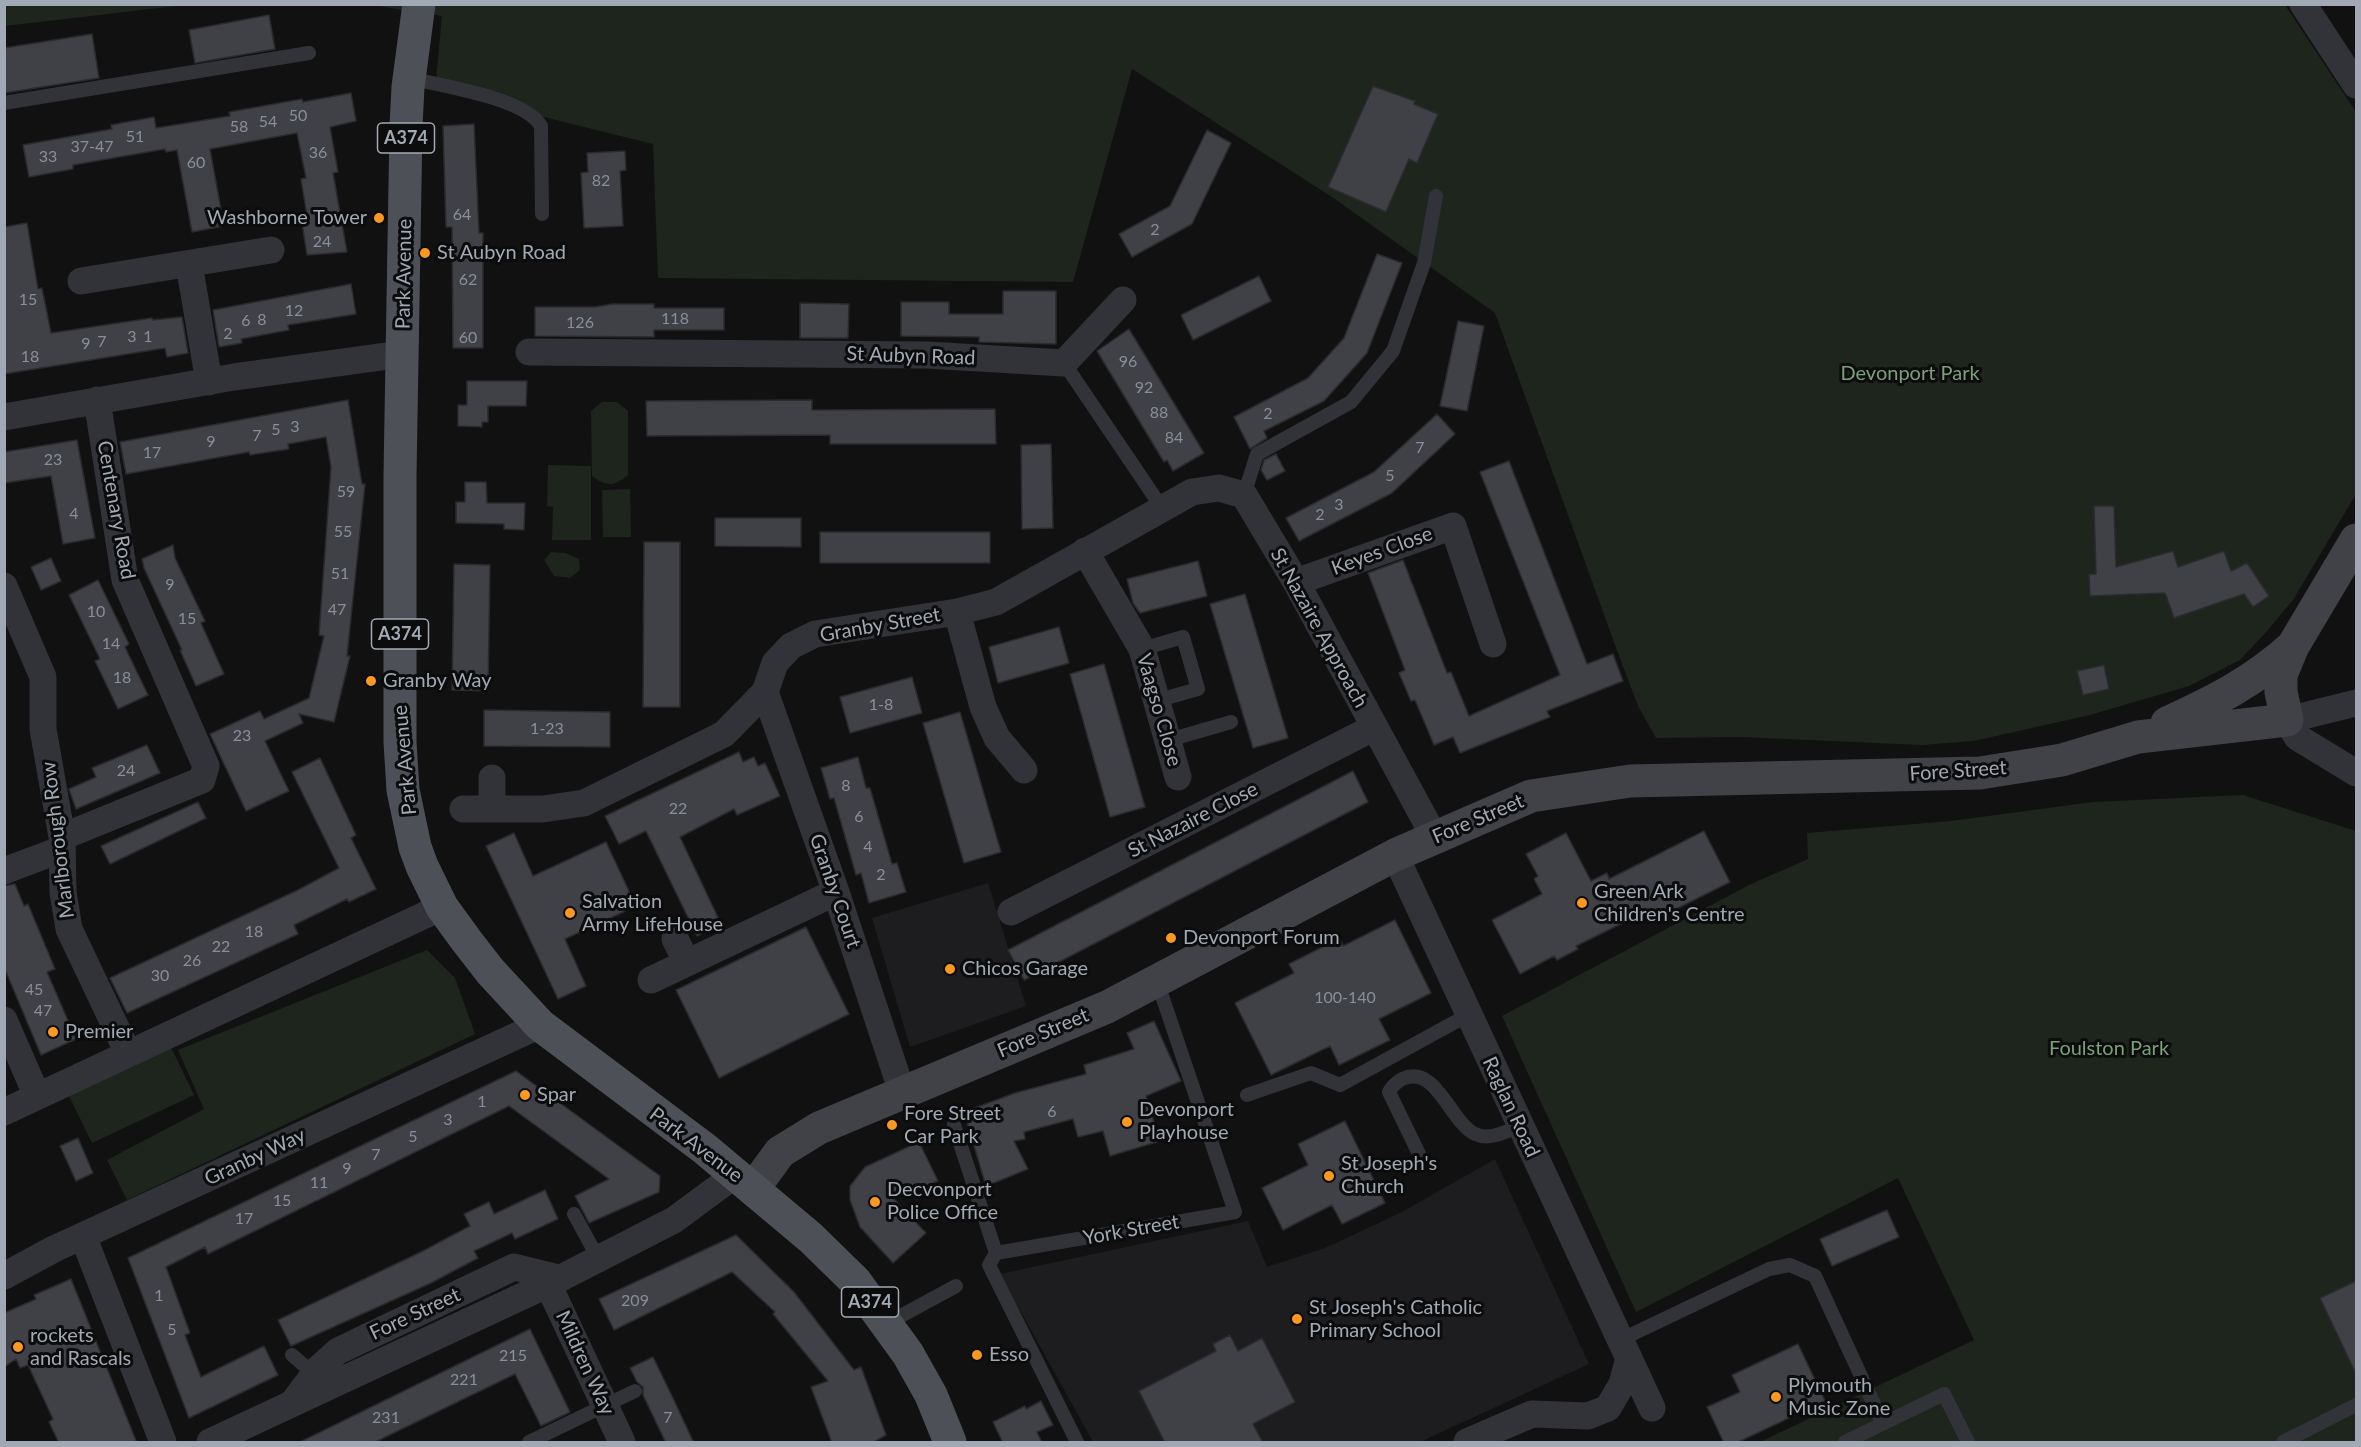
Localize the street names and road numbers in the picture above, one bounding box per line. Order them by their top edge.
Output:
road number: A374 [378,123,434,153]
street label: Park Avenue [391,219,417,329]
street label: St Aubyn Road [846,342,976,370]
street label: Centenary Road [92,439,140,581]
street label: Keyes Close [1328,522,1436,580]
street label: St Nazaire Approach [1265,544,1373,712]
street label: Granby Street [818,603,942,647]
road number: A374 [372,619,428,649]
street label: Vaagso Close [1131,651,1187,769]
street label: Park Avenue [388,704,422,816]
street label: Fore Street [1909,756,2007,786]
street label: Marlborough Row [36,760,80,920]
street label: St Nazaire Close [1124,777,1262,863]
street label: Fore Street [1429,789,1527,849]
street label: Granby Court [804,831,866,951]
street label: Fore Street [994,1003,1092,1063]
street label: Raglan Road [1477,1053,1545,1161]
street label: Park Avenue [645,1102,747,1188]
street label: Granby Way [201,1123,309,1191]
street label: York Street [1081,1210,1181,1250]
street label: Fore Street [366,1283,464,1345]
road number: A374 [842,1287,898,1317]
street label: Mildren Way [550,1307,620,1419]

